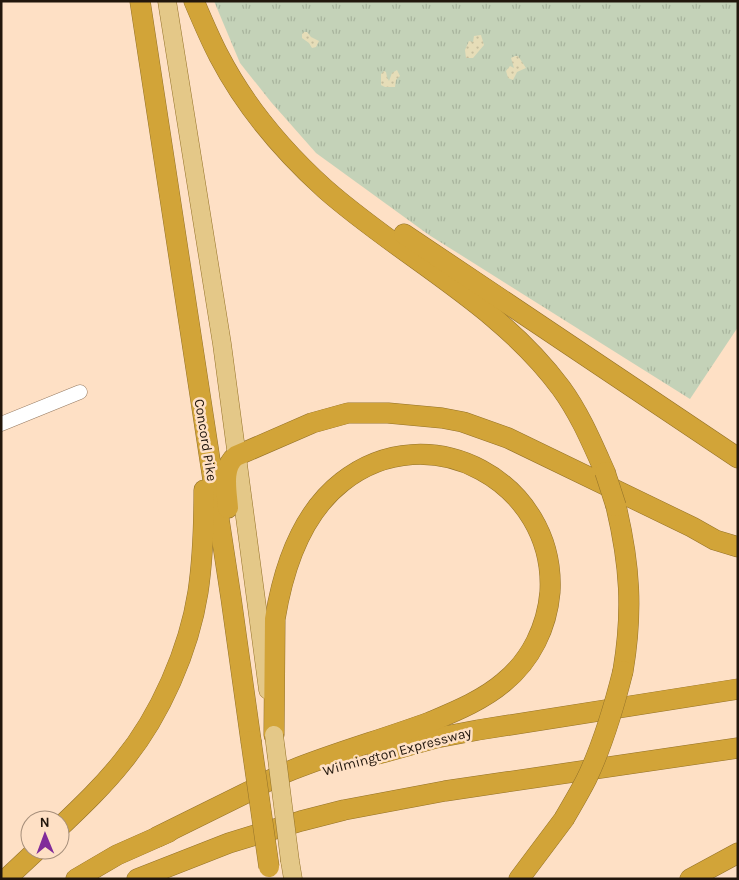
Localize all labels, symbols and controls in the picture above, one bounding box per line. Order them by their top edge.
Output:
street label: Concord Pike [191,398,220,483]
street label: Wilmington Expressway [321,723,474,780]
north arrow [20,810,70,860]
text: N [40,814,50,831]

